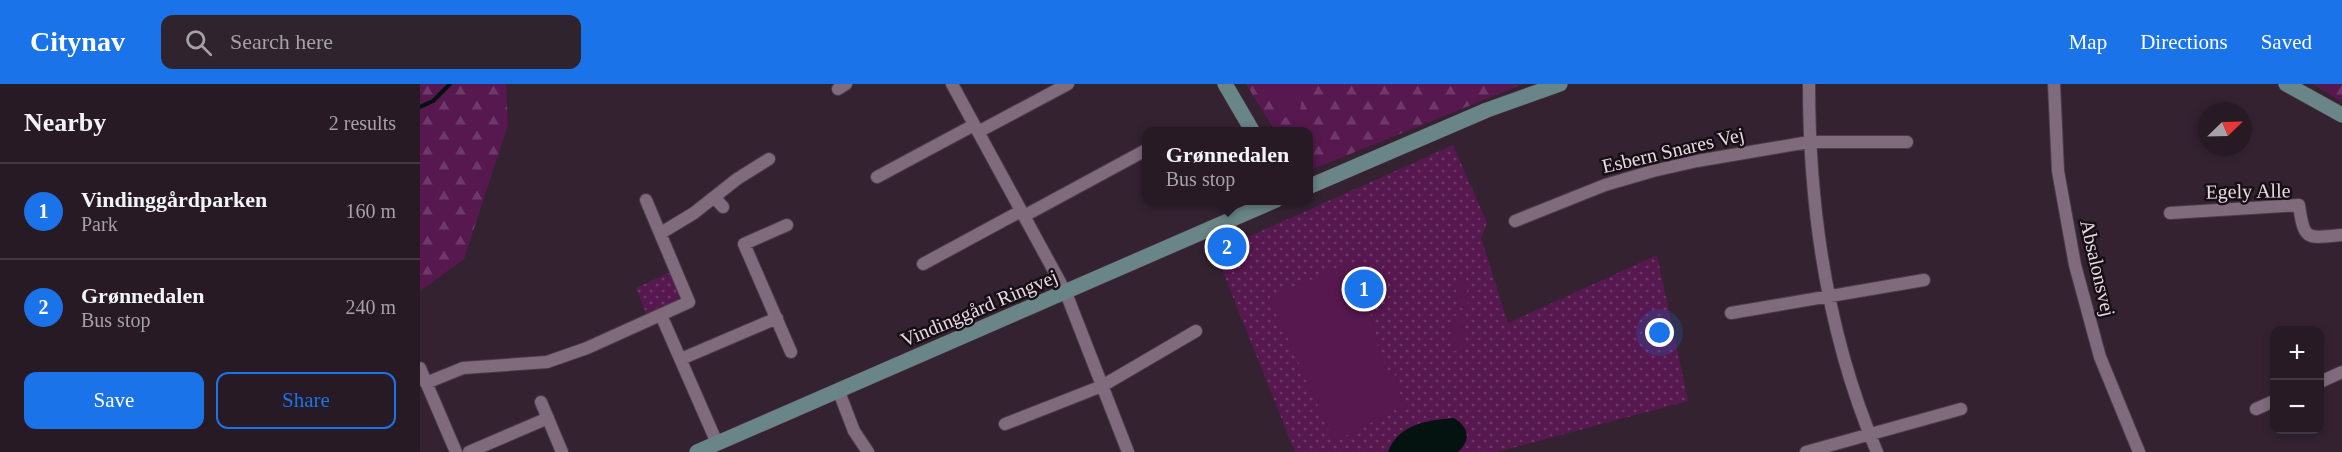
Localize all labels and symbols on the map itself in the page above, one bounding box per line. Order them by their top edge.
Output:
north arrow [2198,102,2252,156]
street label: Esbern Snares Vej [1600,123,1746,178]
street label: Egely Alle [2205,179,2291,204]
street label: Absalonsvej [2075,217,2120,319]
pin: 2 [1208,224,1246,270]
street label: Vindinggård Ringvej [897,265,1061,352]
pin: 1 [1344,266,1384,312]
your location [1645,318,1674,347]

